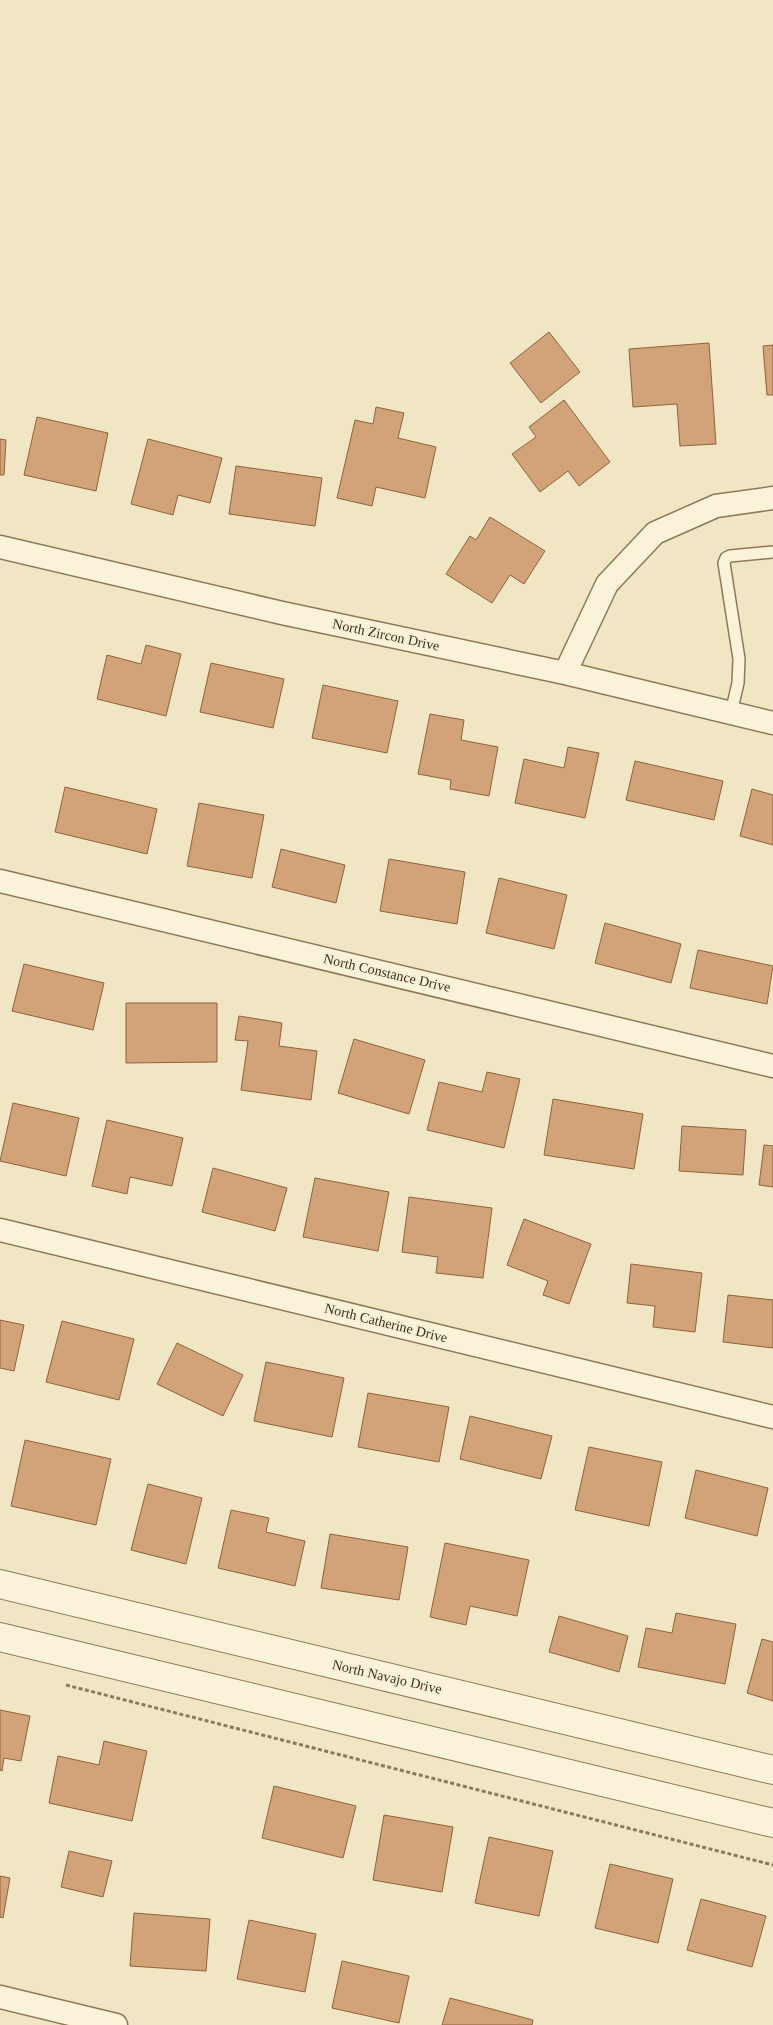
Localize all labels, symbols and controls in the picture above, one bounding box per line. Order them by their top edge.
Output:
street label: North Zircon Drive [331,616,441,654]
street label: North Constance Drive [322,951,452,995]
street label: North Catherine Drive [323,1300,449,1346]
street label: North Navajo Drive [331,1657,443,1697]

